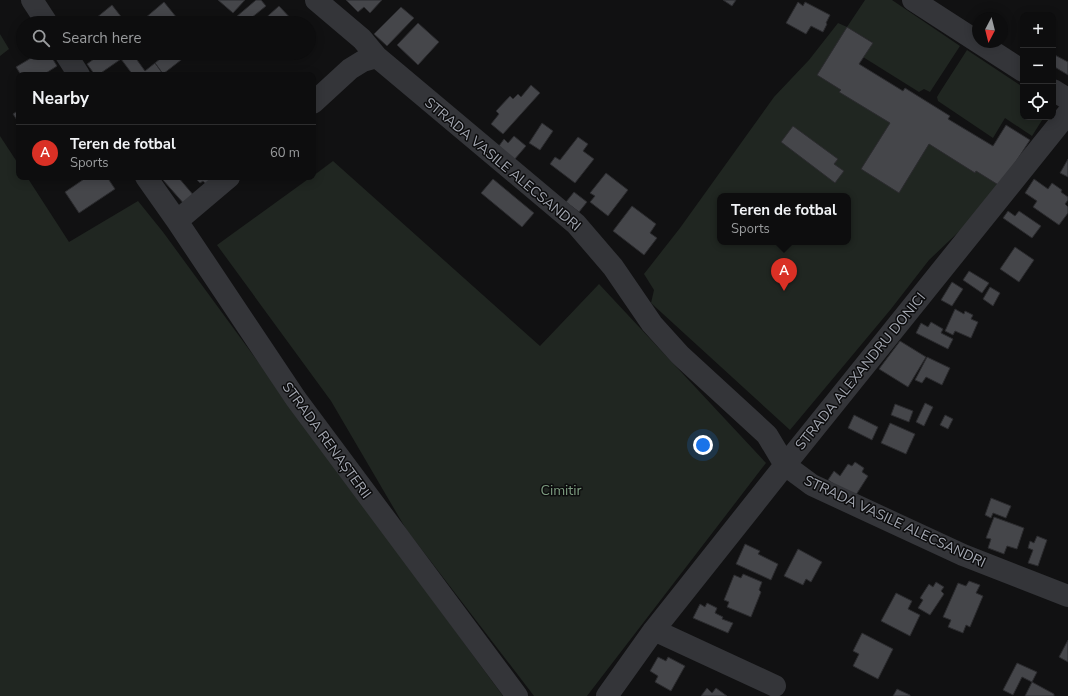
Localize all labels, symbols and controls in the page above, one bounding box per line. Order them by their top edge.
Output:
north arrow [972,12,1008,48]
map controls [1020,12,1056,120]
button: + [1020,12,1056,48]
search box [16,16,316,60]
icon: search [30,27,52,49]
text: Search here [62,28,142,48]
button: − [1020,48,1056,84]
button: locate [1020,84,1056,120]
text: Nearby [32,87,89,110]
street label: STRADA VASILE ALECSANDRI [421,93,585,235]
text: Teren de fotbal [70,134,176,154]
text: A [40,144,50,162]
text: 60 m [270,144,300,162]
text: Sports [70,154,109,172]
popup [717,193,851,245]
text: Teren de fotbal [731,200,837,220]
text: Sports [731,220,770,238]
pin: A [771,258,797,291]
street label: STRADA ALEXANDRU DONICI [791,289,930,454]
street label: STRADA RENAȘTERII [278,378,375,502]
your location [693,435,713,455]
street label: STRADA VASILE ALECSANDRI [801,471,989,572]
park label: Cimitir [540,481,582,500]

